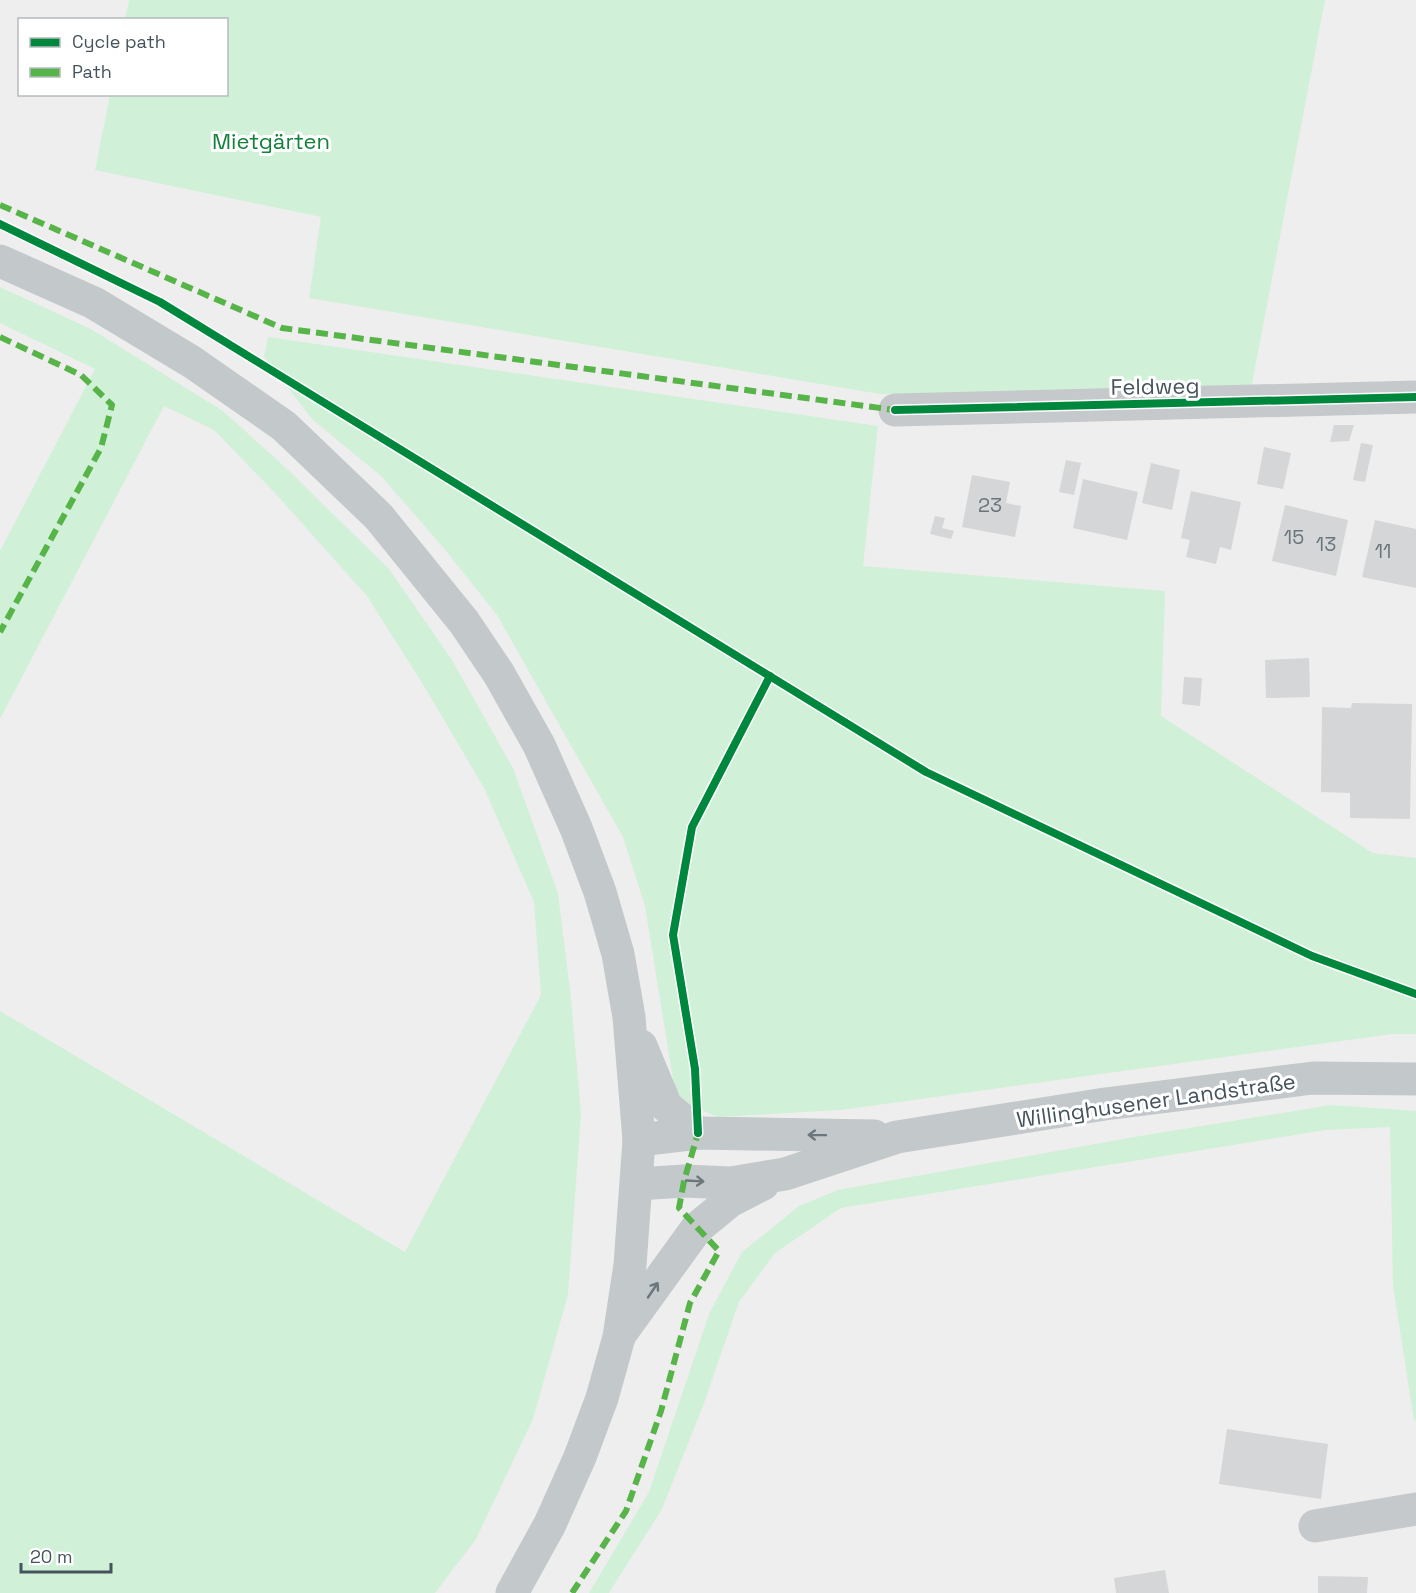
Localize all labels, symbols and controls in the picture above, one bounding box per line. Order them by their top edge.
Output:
legend [18,18,228,96]
text: Cycle path [72,30,166,53]
text: Path [72,60,112,83]
park label: Mietgärten [212,127,330,155]
street label: Feldweg [1110,371,1200,401]
house number: 23 [978,492,1002,518]
house number: 15 [1284,524,1304,550]
house number: 13 [1316,531,1336,557]
house number: 11 [1375,538,1391,564]
street label: Willinghusener Landstraße [1015,1067,1297,1133]
one-way arrow [808,1129,828,1141]
one-way arrow [685,1176,704,1187]
one-way arrow [647,1282,659,1298]
scale bar [21,1536,111,1574]
text: 20 m [30,1545,73,1568]

